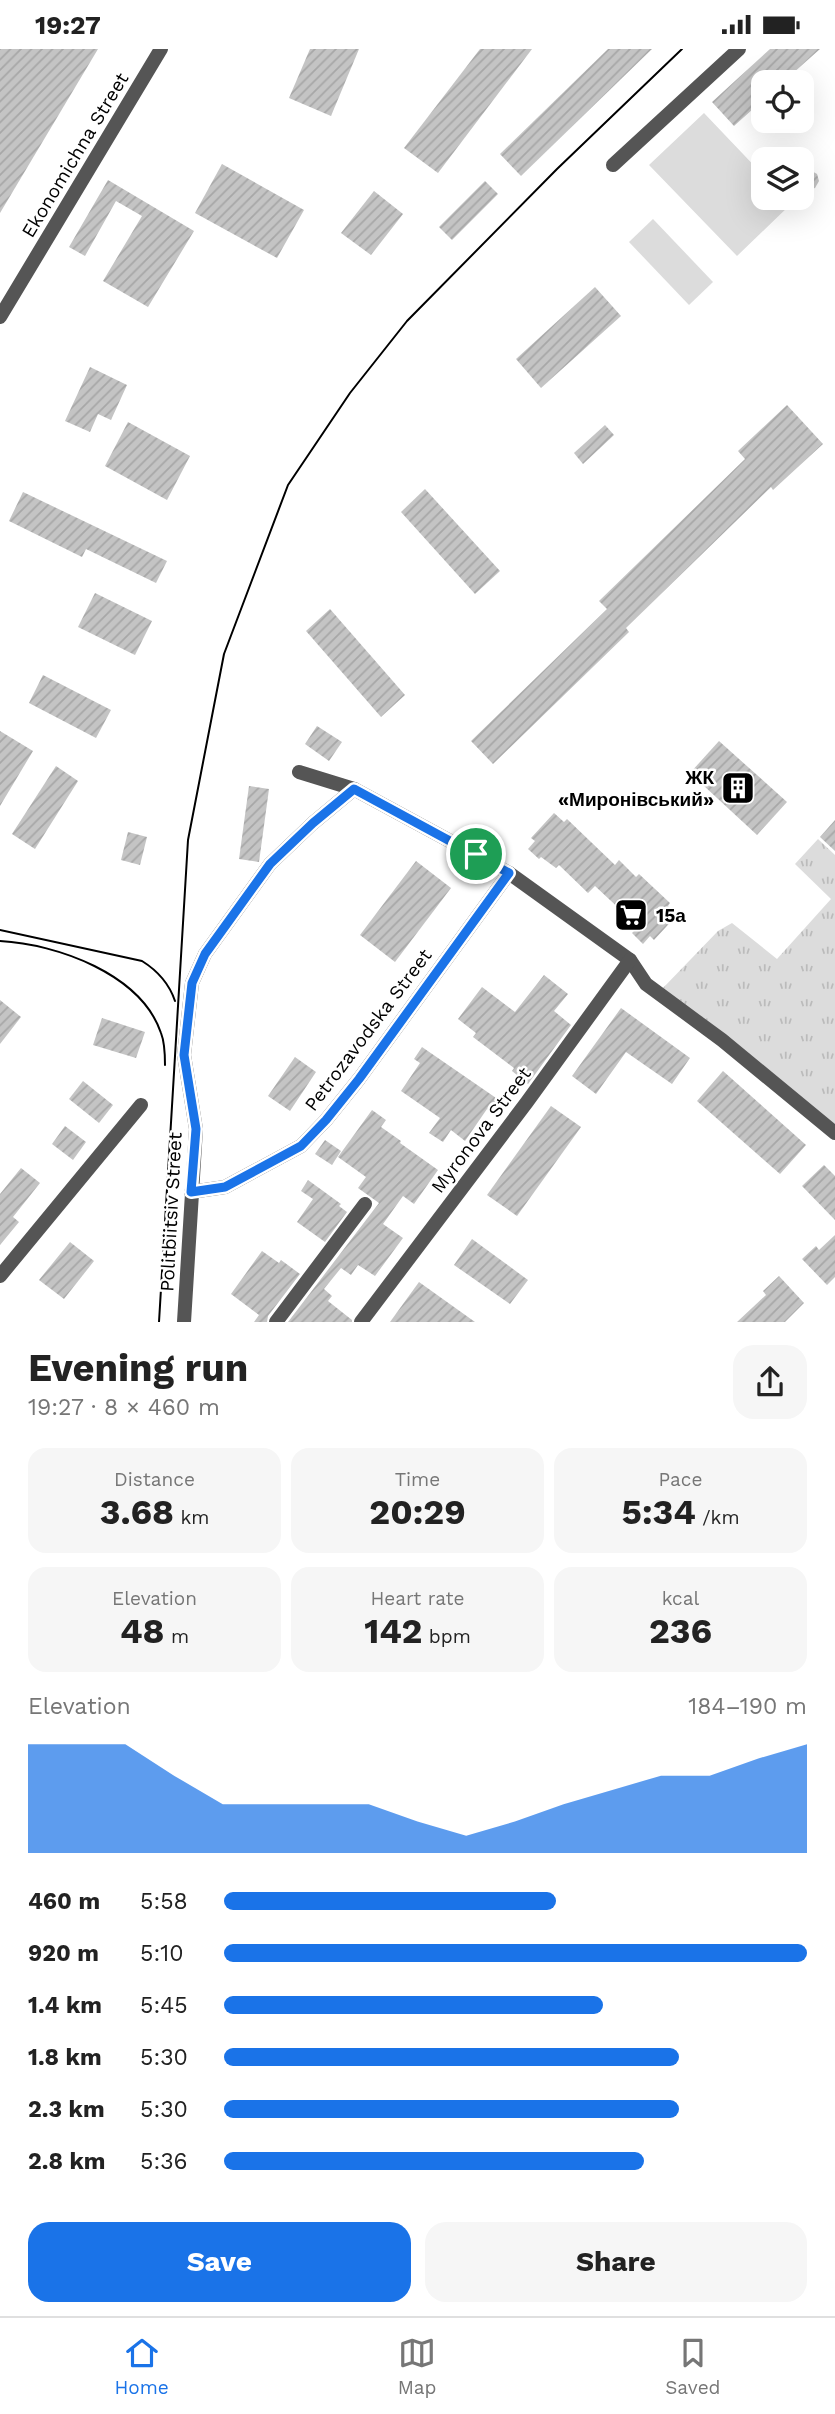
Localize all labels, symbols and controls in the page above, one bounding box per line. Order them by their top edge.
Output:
text: 19:27 [35,10,101,40]
street label: Ekonomichna Street [17,68,133,242]
map controls [751,70,814,210]
button: locate [751,70,814,133]
button: layers [751,147,814,210]
place label: ЖК «Миронівський» [558,766,714,811]
building icon: ЖК «Миронівський» [719,769,757,807]
pin [446,824,506,884]
icon: arrive [457,835,495,873]
supermarket icon: 15а [612,896,650,934]
place label: 15а [656,904,686,927]
street label: Petrozavodska Street [300,944,437,1116]
street label: Myronova Street [426,1062,536,1197]
street label: Politbiitsiv Street [155,1132,187,1292]
button: share [733,1345,807,1419]
text: Evening run [28,1346,248,1390]
text: 19:27 · 8 × 460 m [28,1394,220,1421]
text: Distance [114,1468,195,1491]
text: Time [395,1468,440,1491]
text: Pace [659,1468,702,1491]
text: 3.68 [100,1491,174,1533]
text: 20:29 [369,1491,466,1533]
text: 5:34 [621,1491,696,1533]
text: km [174,1506,209,1529]
text: /km [696,1506,740,1529]
text: Elevation [112,1587,197,1610]
text: Heart rate [371,1587,464,1610]
text: kcal [662,1587,699,1610]
text: 48 [120,1610,164,1652]
text: 142 [364,1610,422,1652]
text: 236 [649,1610,712,1652]
text: m [164,1625,189,1648]
text: bpm [422,1625,471,1648]
text: Elevation [28,1693,131,1720]
text: 184–190 m [688,1693,807,1720]
text: 460 m [28,1888,100,1915]
text: 5:58 [140,1888,188,1915]
text: 920 m [28,1940,99,1967]
text: 5:10 [140,1940,183,1967]
text: 1.4 km [28,1992,102,2019]
text: 5:45 [140,1992,188,2019]
text: 1.8 km [28,2044,102,2071]
text: 5:30 [140,2044,188,2071]
text: 2.3 km [28,2096,105,2123]
text: 5:30 [140,2096,188,2123]
text: 2.8 km [28,2148,105,2175]
text: 5:36 [140,2148,188,2175]
button: Save [28,2222,411,2302]
button: Share [425,2222,807,2302]
tab: Home [114,2334,169,2399]
tab: Map [398,2334,436,2399]
tab: Saved [665,2334,721,2399]

